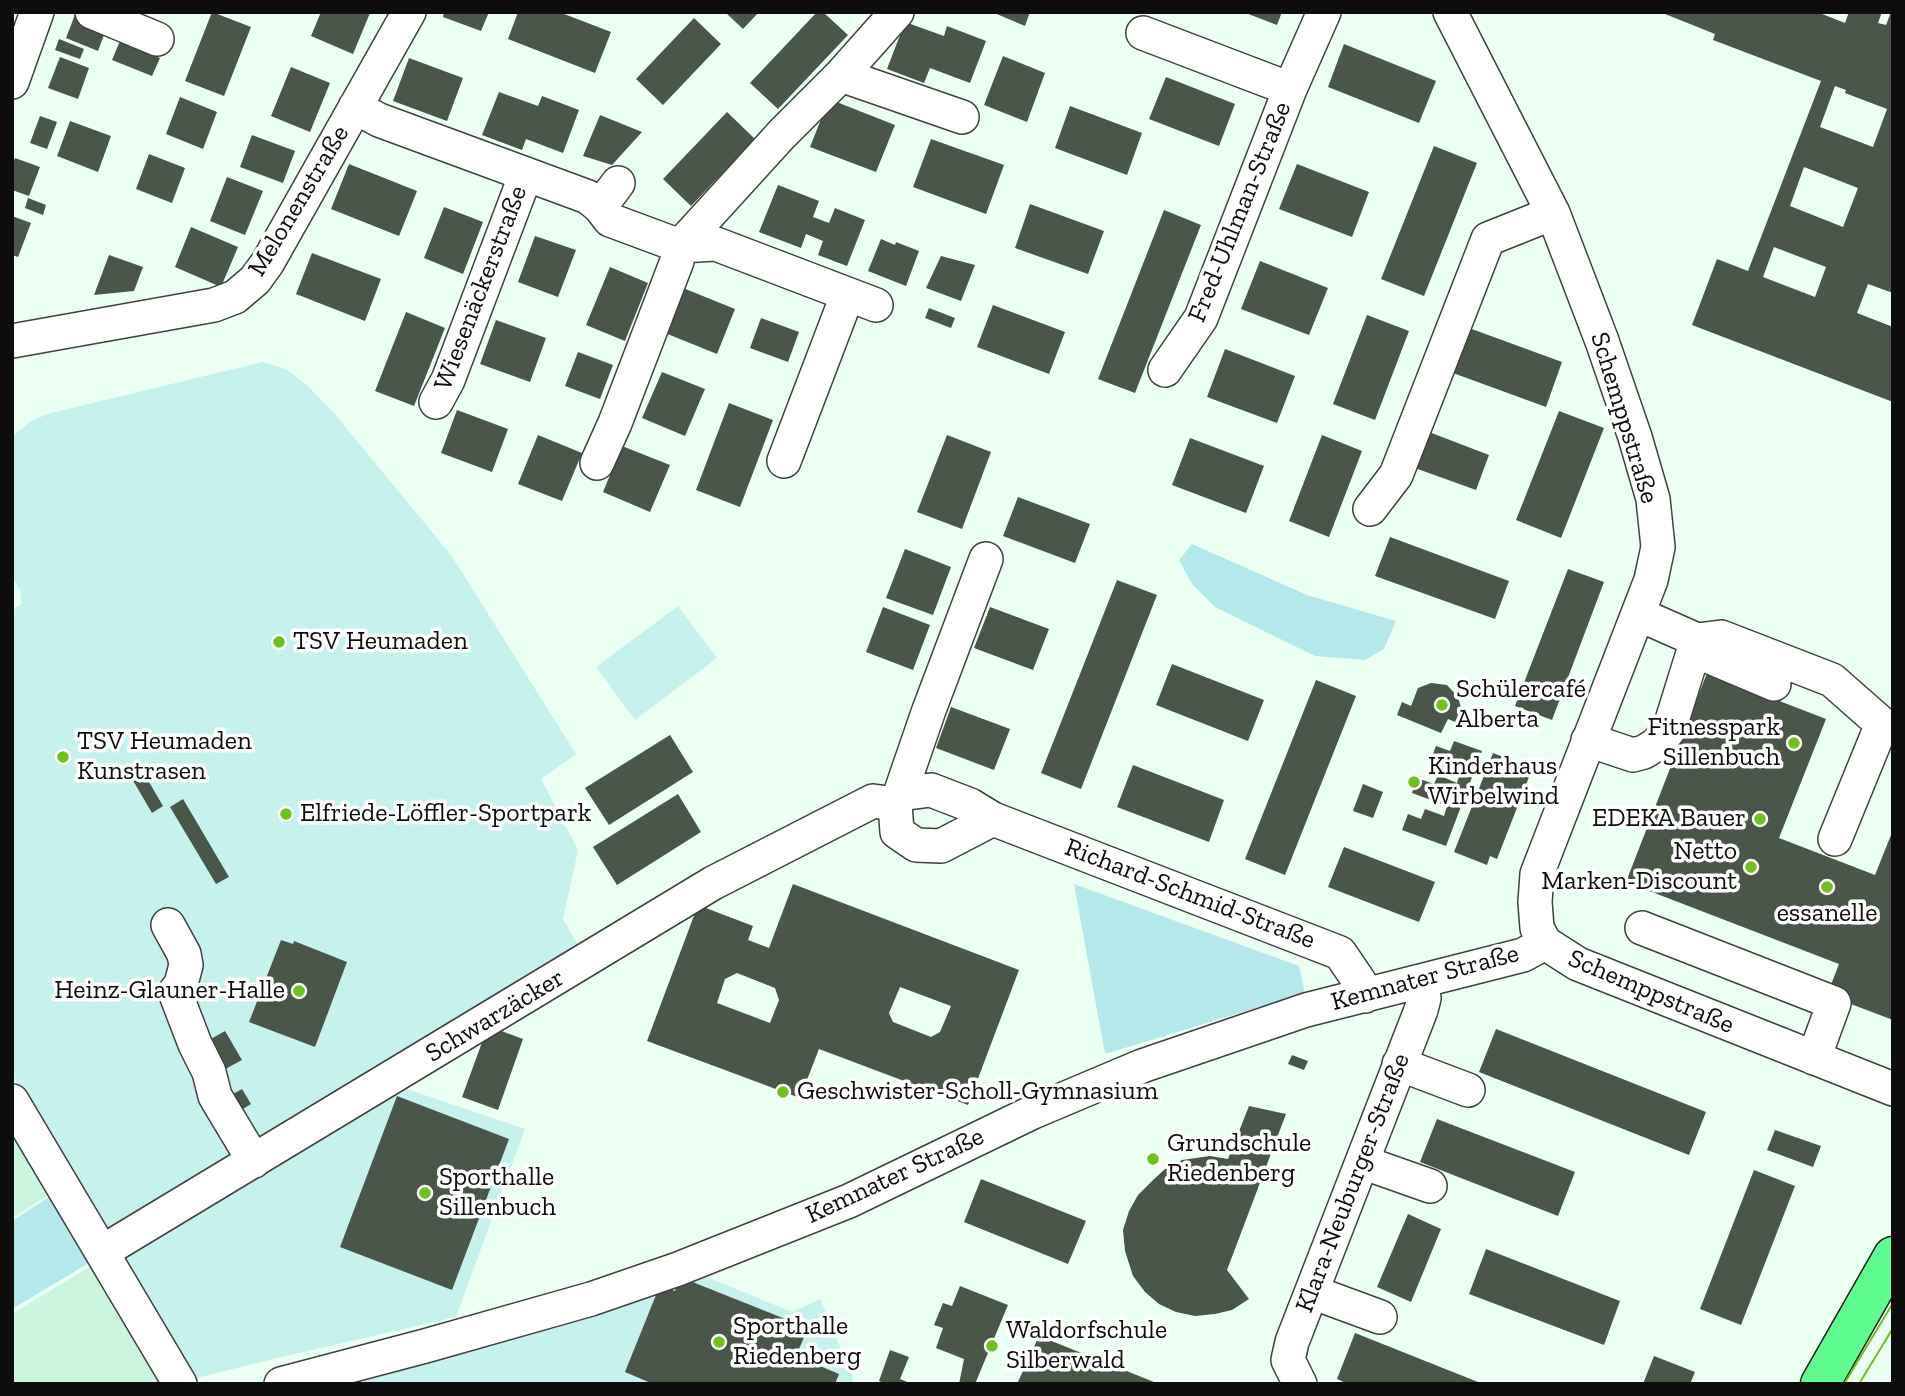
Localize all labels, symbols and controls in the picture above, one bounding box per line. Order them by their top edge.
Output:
street label: Fred-Uhlman-Straße [1182,97,1298,327]
street label: Melonenstraße [242,120,356,282]
street label: Wiesenäckerstraße [428,181,534,395]
street label: Schemppstraße [1583,329,1665,507]
place label: TSV Heumaden [293,626,468,658]
marker: TSV Heumaden [271,634,287,650]
place label: Schülercafé Alberta [1456,674,1586,736]
marker: Schülercafé Alberta [1434,697,1450,713]
place label: Fitnesspark Sillenbuch [1648,712,1780,774]
place label: TSV Heumaden Kunstrasen [77,726,252,788]
marker: Fitnesspark Sillenbuch [1786,735,1802,751]
marker: TSV Heumaden Kunstrasen [55,749,71,765]
place label: Kinderhaus Wirbelwind [1428,751,1559,812]
marker: Kinderhaus Wirbelwind [1406,774,1422,790]
place label: Elfriede-Löffler-Sportpark [300,798,591,830]
place label: EDEKA Bauer [1592,803,1746,835]
marker: Elfriede-Löffler-Sportpark [278,806,294,822]
marker: EDEKA Bauer [1752,811,1768,827]
street label: Richard-Schmid-Straße [1060,832,1320,956]
place label: Netto Marken-Discount [1541,836,1737,898]
marker: Netto Marken-Discount [1743,859,1759,875]
marker: essanelle [1819,879,1835,895]
place label: essanelle [1777,898,1877,930]
street label: Kemnater Straße [1328,938,1522,1018]
street label: Schemppstraße [1563,943,1739,1041]
street label: Schwarzäcker [420,962,570,1070]
place label: Heinz-Glauner-Halle [54,975,285,1007]
marker: Heinz-Glauner-Halle [291,983,307,999]
street label: Klara-Neuburger-Straße [1289,1049,1417,1317]
place label: Geschwister-Scholl-Gymnasium [797,1076,1158,1108]
marker: Geschwister-Scholl-Gymnasium [775,1084,791,1100]
street label: Kemnater Straße [801,1121,989,1231]
place label: Grundschule Riedenberg [1167,1128,1311,1190]
marker: Grundschule Riedenberg [1145,1151,1161,1167]
place label: Sporthalle Sillenbuch [439,1162,556,1224]
marker: Sporthalle Sillenbuch [417,1185,433,1201]
place label: Sporthalle Riedenberg [733,1311,861,1372]
place label: Waldorfschule Silberwald [1006,1315,1167,1376]
marker: Sporthalle Riedenberg [711,1334,727,1350]
marker: Waldorfschule Silberwald [984,1338,1000,1354]

